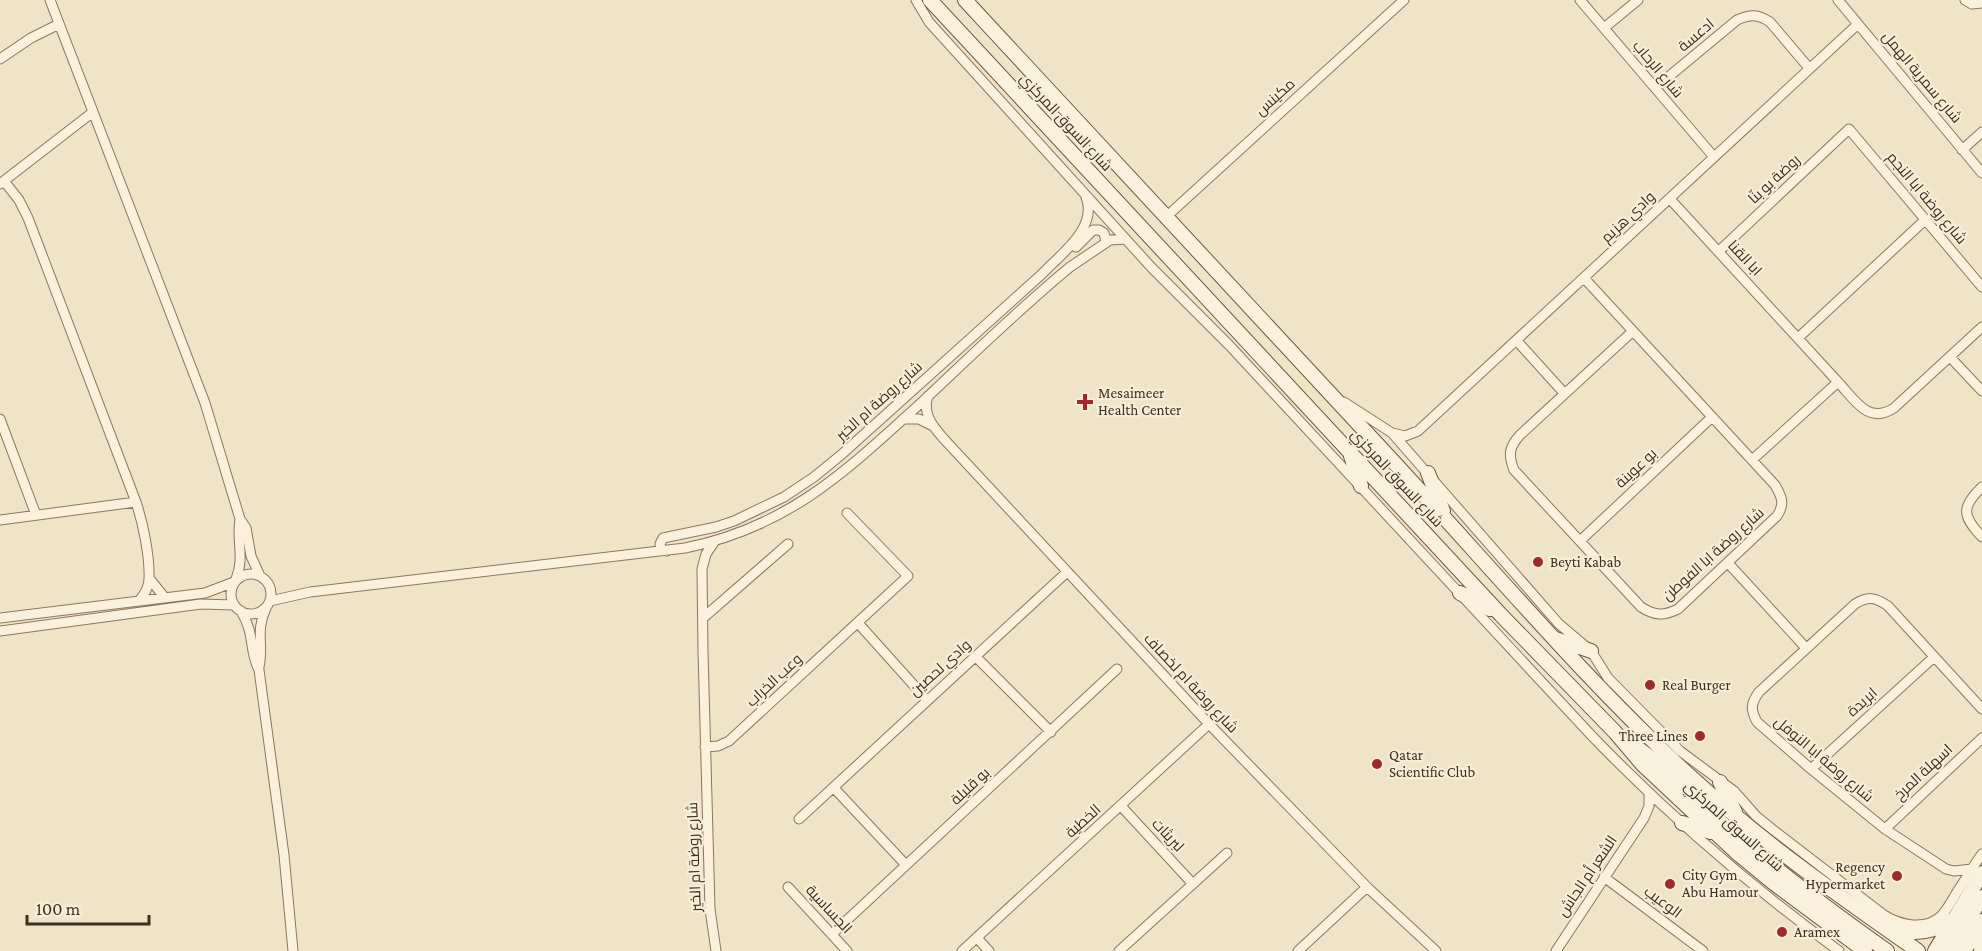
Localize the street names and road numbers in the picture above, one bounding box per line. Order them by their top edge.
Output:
street label: ادعسة [1675,15,1717,55]
street label: شارع سمرية الهمل [1877,28,1965,128]
street label: شارع الرحاب [1627,37,1686,103]
street label: شارع السوق المركزي [1014,70,1115,177]
street label: مكينس [1252,75,1299,120]
street label: شارع روضة ابا النجم [1882,149,1970,249]
street label: روضة بو بنّا [1745,151,1804,207]
street label: وادي هزيم [1598,188,1661,249]
street label: ابا القنا [1725,237,1765,279]
street label: شارع روضة ام الخير [832,358,927,447]
street label: شارع السوق المركزي [1345,426,1446,533]
street label: بو عوينة [1612,445,1660,492]
street label: شارع روضة ابا الفوطن [1659,504,1769,606]
street label: شارع روضة ام لخصاف [1139,630,1241,738]
street label: وادي لحصين [906,636,976,703]
street label: وعب الخراب [743,650,806,710]
street label: ابريدة [1844,685,1881,720]
street label: شارع روضة ابا النوفل [1769,713,1877,807]
street label: اسهلة المرخ [1891,741,1958,805]
street label: بو قليلة [947,764,993,809]
street label: شارع السوق المركزي [1679,777,1787,878]
street label: الخطية [1062,801,1104,841]
street label: شارع روضة ام الخير [684,802,707,913]
street label: لبريثات [1148,815,1187,855]
street label: الشعر أم الجاش [1552,831,1622,921]
street label: الجساسية [803,882,855,936]
street label: الوعيب [1641,883,1685,922]

